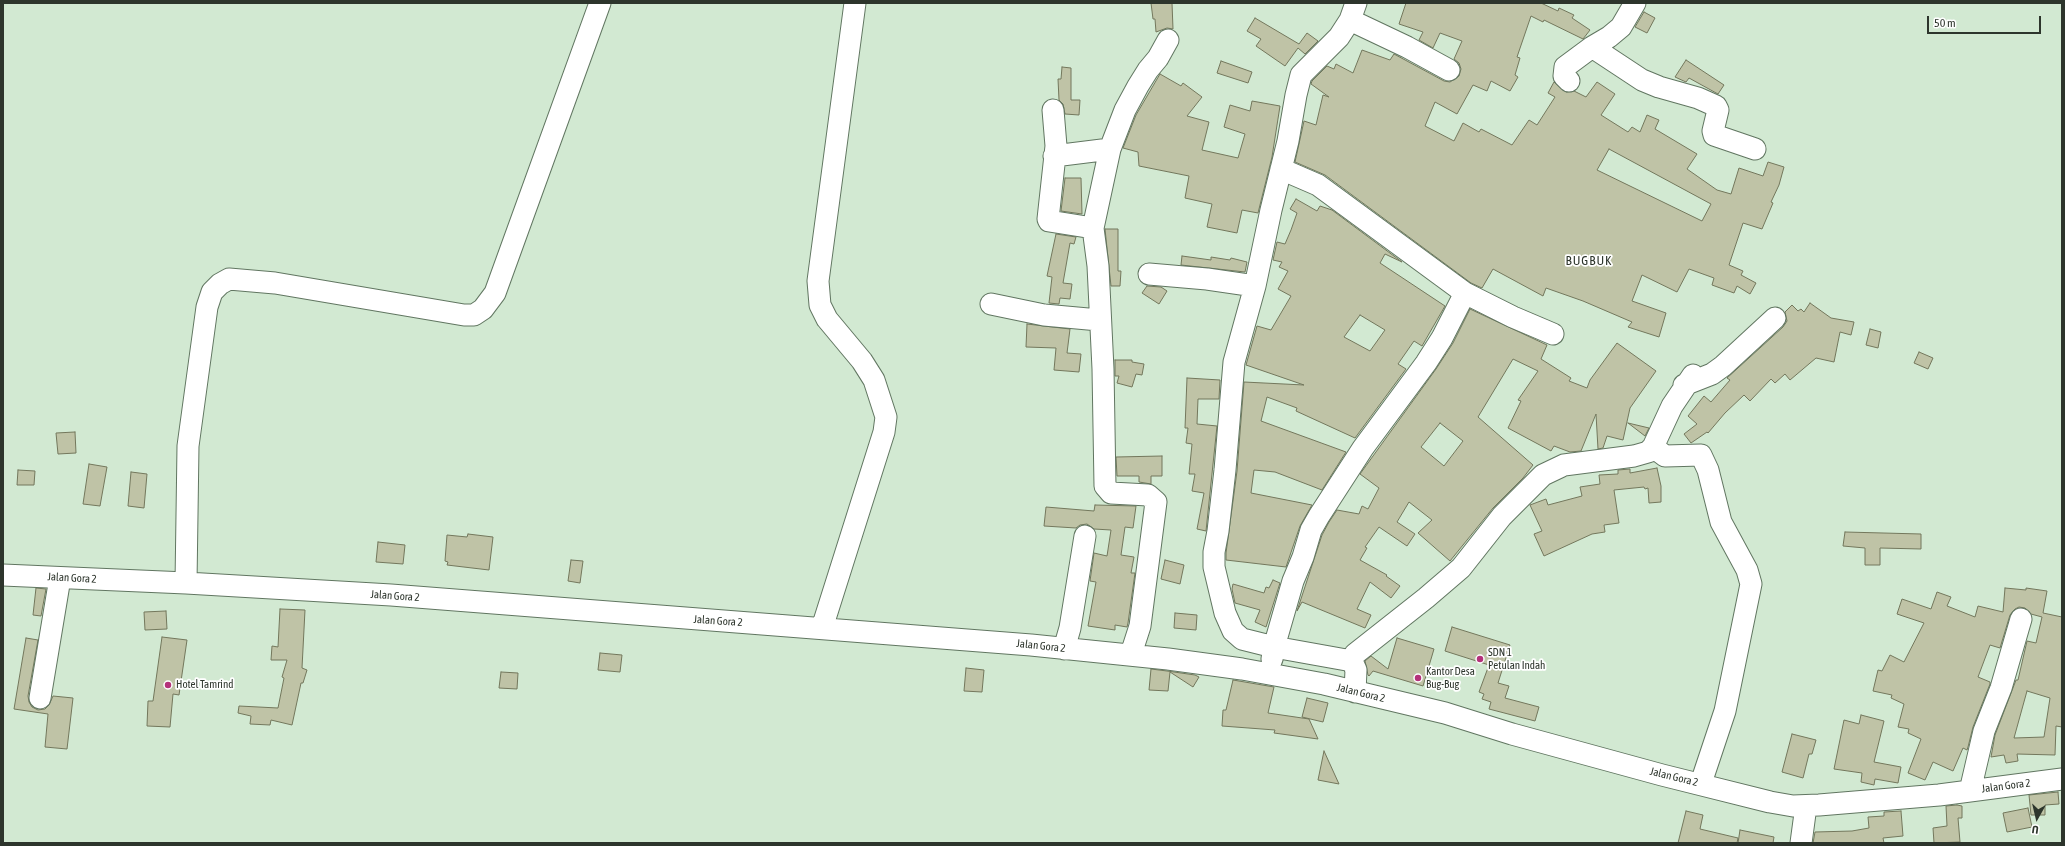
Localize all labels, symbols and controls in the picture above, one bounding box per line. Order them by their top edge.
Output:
scale bar [1929,8,2043,34]
text: 50 m [1934,16,1956,30]
district label: BUGBUK [1566,253,1612,269]
street label: Jalan Gora 2 [47,570,97,586]
street label: Jalan Gora 2 [370,588,420,604]
street label: Jalan Gora 2 [693,613,743,629]
street label: Jalan Gora 2 [1016,637,1066,655]
place label: SDN 1 Petulan Indah [1488,646,1545,672]
marker: SDN 1 Petulan Indah [1475,654,1485,664]
place label: Kantor Desa Bug-Bug [1426,665,1475,691]
marker: Kantor Desa Bug-Bug [1413,673,1423,683]
place label: Hotel Tamrind [176,678,233,692]
marker: Hotel Tamrind [163,680,173,690]
street label: Jalan Gora 2 [1335,681,1387,705]
street label: Jalan Gora 2 [1648,765,1700,789]
street label: Jalan Gora 2 [1981,776,2031,796]
north arrow [2017,798,2057,838]
text: U [2031,823,2039,836]

